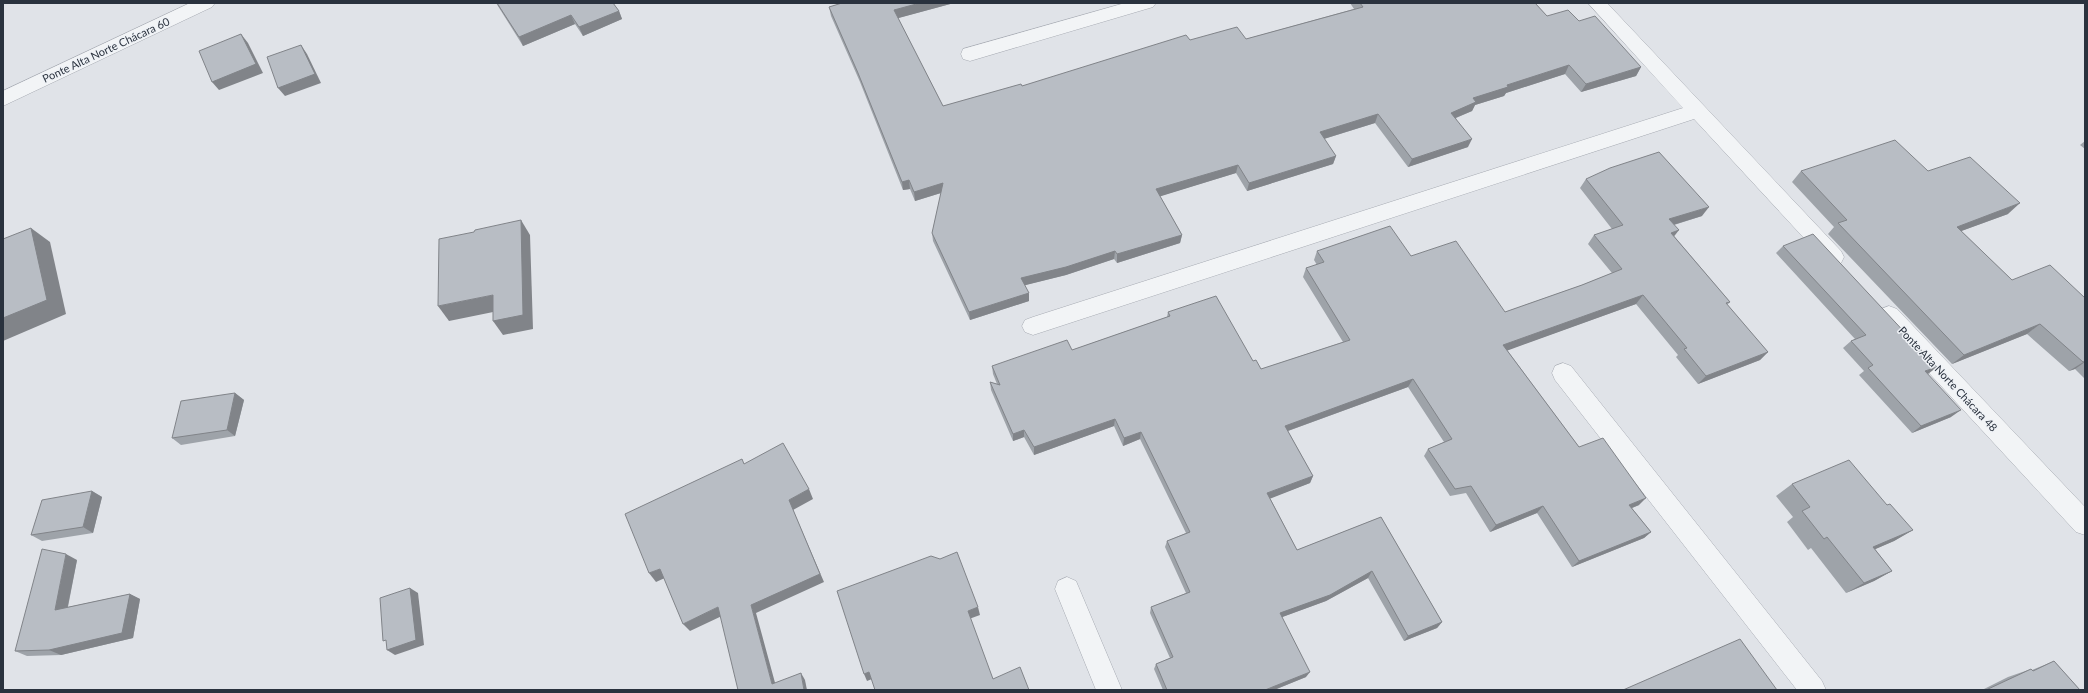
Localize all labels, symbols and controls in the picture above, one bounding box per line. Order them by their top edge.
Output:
street label: Ponte Alta Norte Chácara 60 [40,14,172,85]
street label: Ponte Alta Norte Chácara 48 [1896,324,2000,434]

